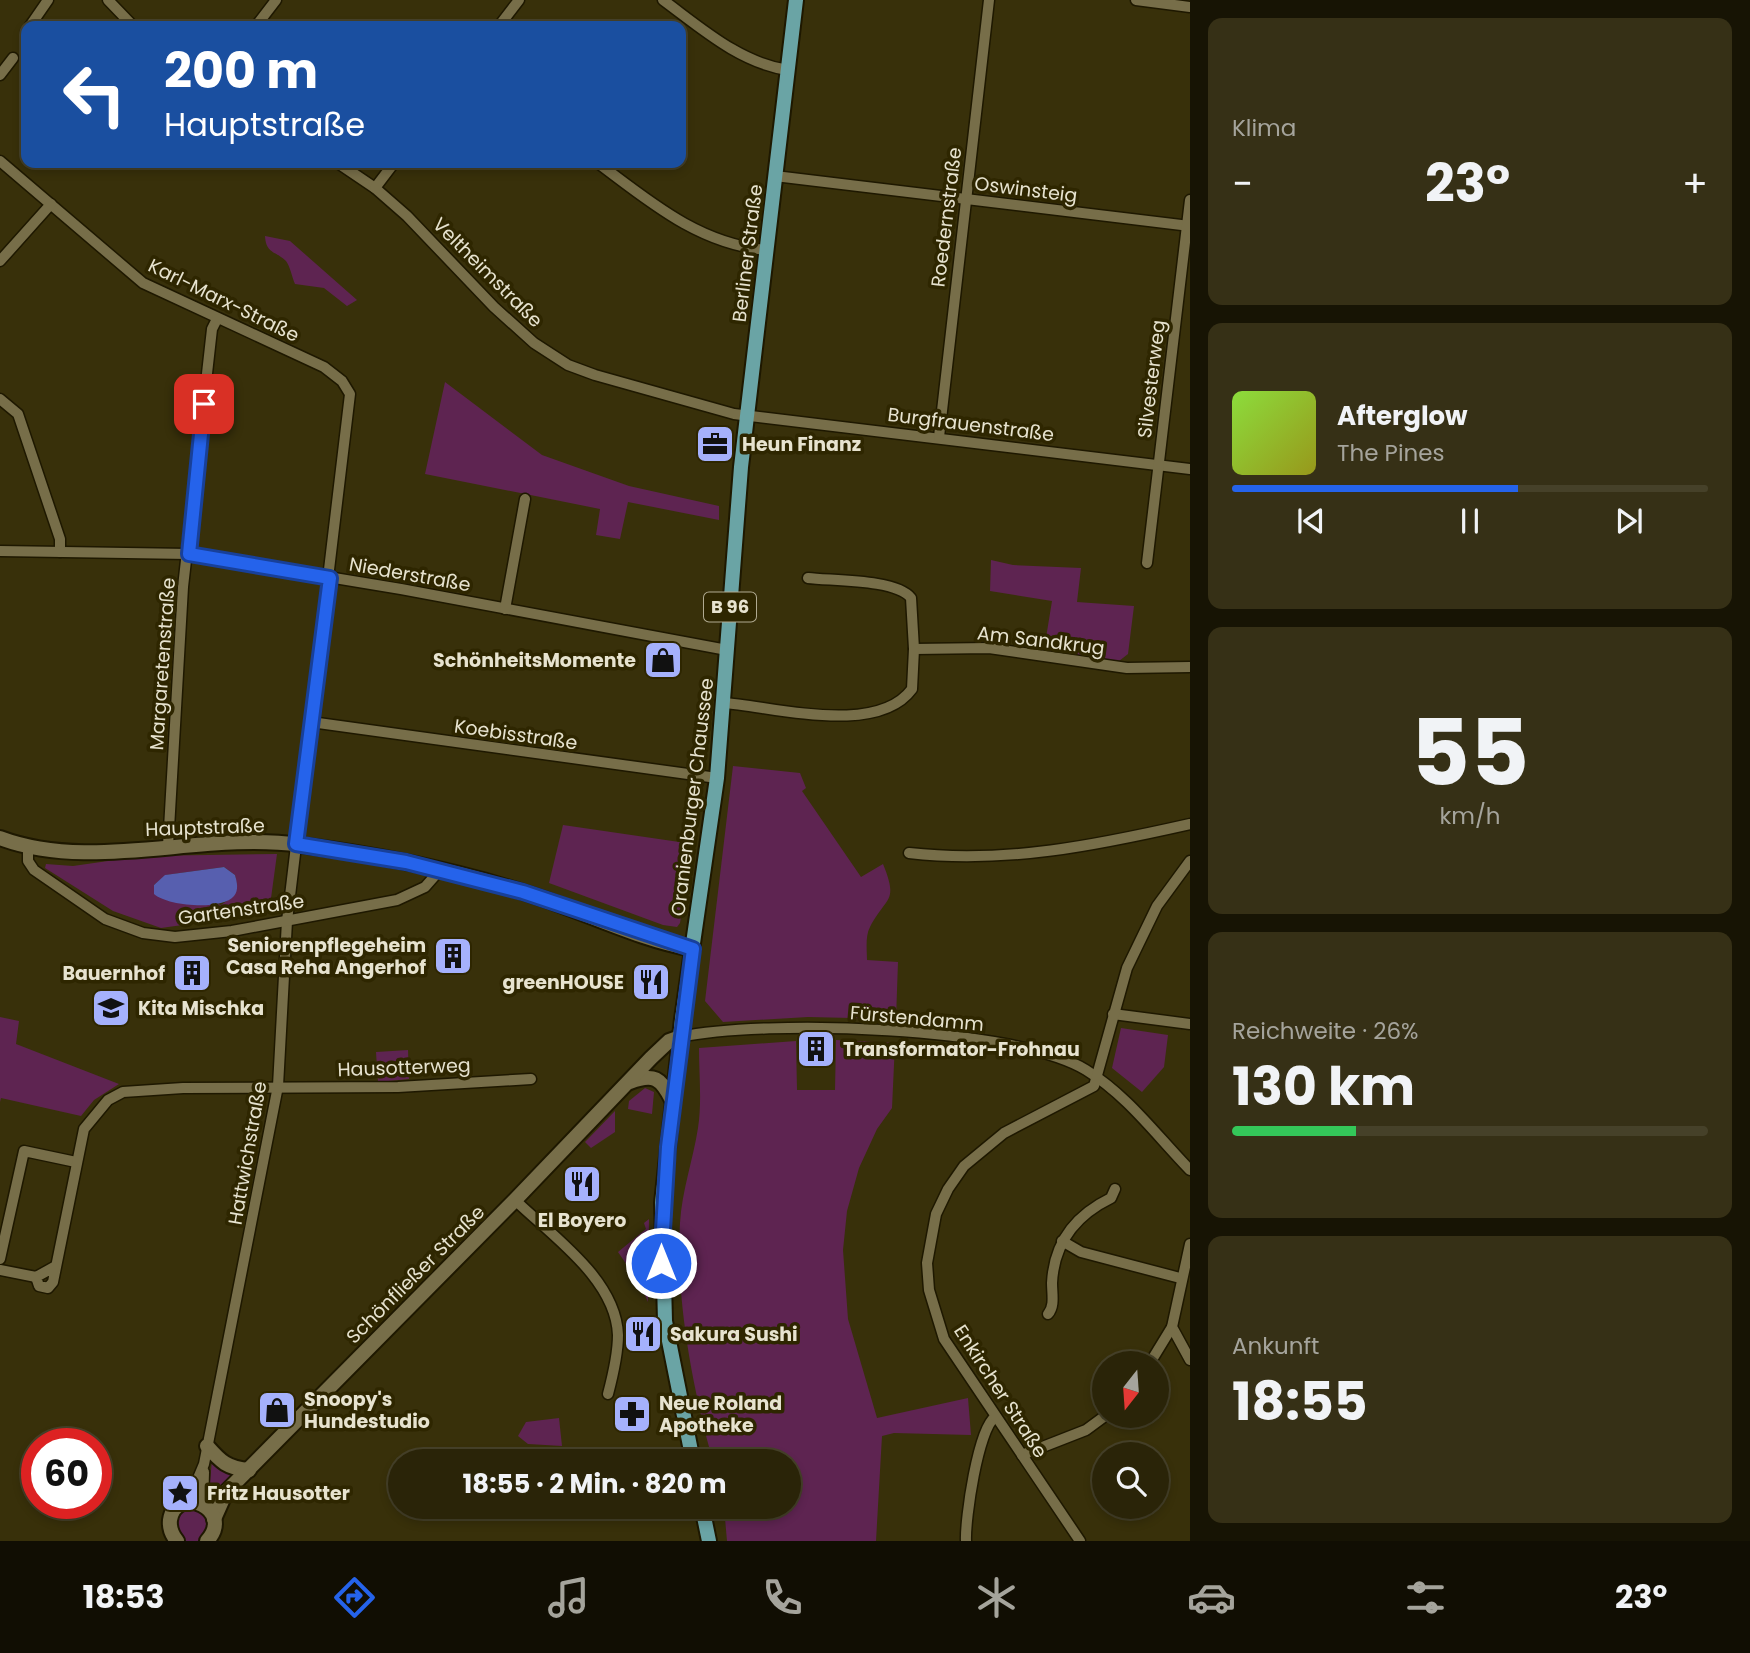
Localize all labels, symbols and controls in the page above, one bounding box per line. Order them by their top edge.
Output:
text: 200 m [164,37,318,105]
icon: left [49,49,140,140]
text: Hauptstraße [164,102,365,147]
text: Klima [1232,112,1296,144]
street label: Roedernstraße [925,146,968,289]
text: 23° [1425,147,1510,220]
text: − [1232,157,1253,210]
text: + [1682,157,1708,210]
street label: Oswinsteig [973,170,1079,209]
street label: Berliner Straße [726,183,769,324]
street label: Veltheimstraße [427,211,549,333]
street label: Karl-Marx-Straße [144,252,304,349]
street label: Silvesterweg [1131,318,1172,440]
pin [174,374,234,434]
icon: arrive [185,385,223,423]
text: Afterglow [1337,398,1468,434]
street label: Burgfrauenstraße [886,401,1056,448]
office icon: Heun Finanz [694,423,736,465]
place label: Heun Finanz [742,431,861,458]
text: The Pines [1337,437,1445,469]
icon: previous [1292,502,1330,540]
icon: pause [1451,502,1489,540]
icon: next [1610,502,1648,540]
street label: Niederstraße [347,551,473,598]
street label: Margaretenstraße [143,577,182,751]
road number: B 96 [704,592,756,622]
street label: Am Sandkrug [976,619,1106,662]
shop icon: SchönheitsMomente [642,639,684,681]
place label: SchönheitsMomente [433,647,636,674]
street label: Oranienburger Chaussee [664,676,721,918]
text: 55 [1411,689,1529,817]
street label: Koebisstraße [453,712,579,757]
text: km/h [1439,800,1501,832]
street label: Hauptstraße [145,812,265,843]
street label: Gartenstraße [176,887,306,932]
place label: Seniorenpflegeheim Casa Reha Angerhof [226,932,426,981]
building icon: Seniorenpflegeheim Casa Reha Angerhof [432,935,474,977]
building icon: Bauernhof [171,952,213,994]
place label: Bauernhof [62,960,165,987]
restaurant icon: greenHOUSE [630,961,672,1003]
place label: greenHOUSE [503,969,624,996]
school or university icon: Kita Mischka [90,987,132,1029]
place label: Kita Mischka [138,995,264,1022]
street label: Fürstendamm [849,999,985,1038]
text: Reichweite · 26% [1232,1015,1418,1047]
building icon: Transformator-Frohnau [795,1028,837,1070]
place label: Transformator-Frohnau [843,1036,1080,1063]
text: 130 km [1232,1050,1415,1123]
street label: Hausotterweg [337,1052,471,1083]
street label: Hattwichstraße [222,1079,273,1227]
restaurant icon: El Boyero [561,1163,603,1205]
street label: Schönfließer Straße [340,1199,491,1350]
place label: El Boyero [538,1207,626,1234]
position arrow [624,1226,698,1300]
restaurant icon: Sakura Sushi [622,1313,664,1355]
street label: Enkircher Straße [947,1319,1054,1463]
place label: Sakura Sushi [670,1321,798,1348]
text: Ankunft [1232,1330,1319,1362]
north arrow [1092,1351,1169,1428]
map controls [1092,1351,1169,1519]
text: 18:55 [1232,1365,1368,1438]
place label: Snoopy's Hundestudio [304,1386,430,1435]
shop icon: Snoopy's Hundestudio [256,1389,298,1431]
place label: Neue Roland Apotheke [659,1390,782,1439]
pharmacy icon: Neue Roland Apotheke [611,1393,653,1435]
speed limit sign: 60 [21,1428,112,1519]
button: search [1092,1442,1169,1519]
text: 18:55 · 2 Min. · 820 m [463,1466,726,1502]
place icon: Fritz Hausotter [159,1472,201,1514]
place label: Fritz Hausotter [207,1480,350,1507]
icon: directions [330,1573,379,1622]
icon: music [544,1573,593,1622]
icon: phone [758,1573,807,1622]
icon: climate [972,1573,1021,1622]
icon: car [1187,1573,1236,1622]
icon: filters [1401,1573,1450,1622]
text: 18:53 [83,1574,165,1619]
text: 23° [1615,1574,1667,1619]

